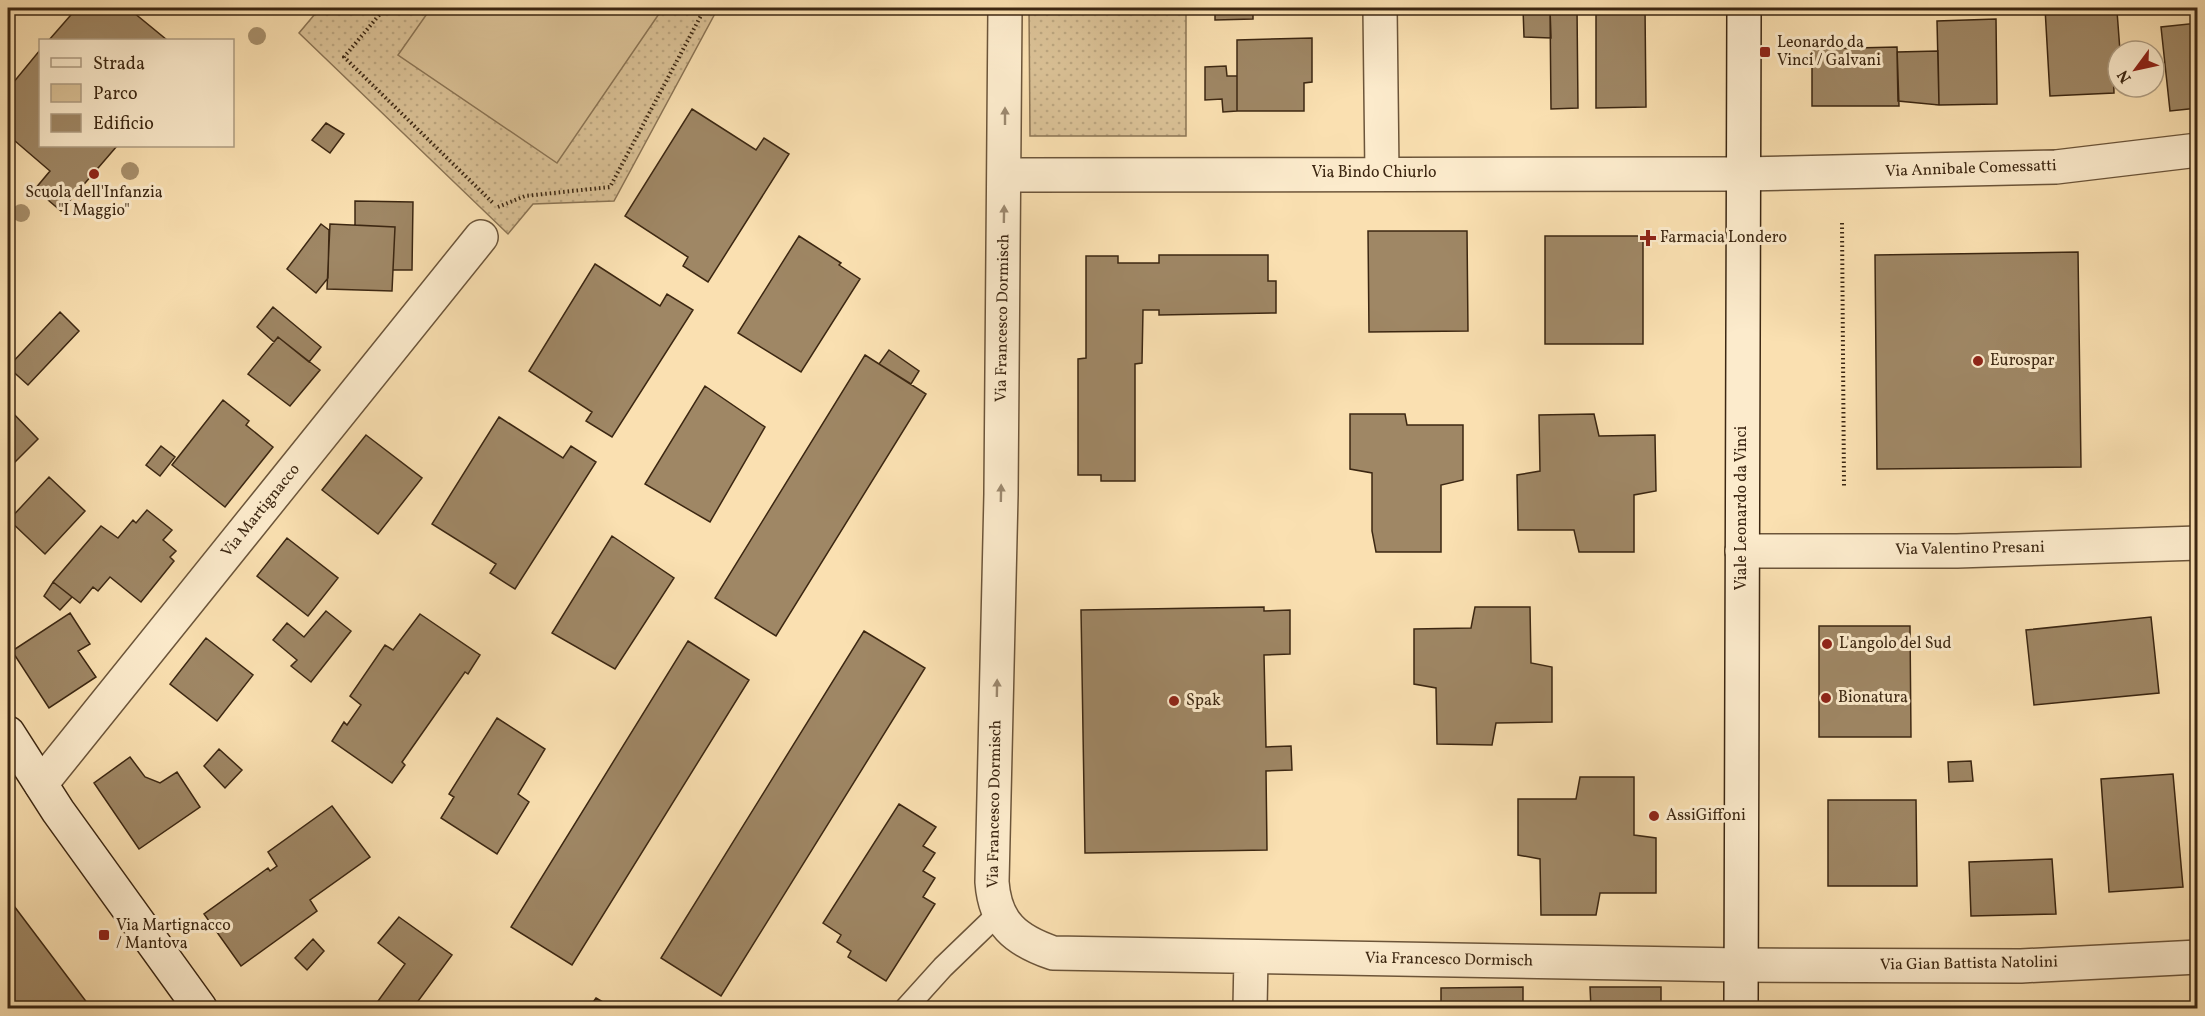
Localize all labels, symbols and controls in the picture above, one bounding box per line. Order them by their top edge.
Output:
place label: Leonardo da Vinci / Galvani [1777,32,1881,72]
legend [39,39,234,147]
north arrow [2106,39,2166,99]
marker: Leonardo da Vinci / Galvani [1758,45,1772,59]
text: Strada [93,52,145,77]
text: N [2113,65,2137,87]
text: Parco [93,82,138,107]
one-way arrow [1000,107,1010,126]
text: Edificio [93,112,154,137]
street label: Via Annibale Comessatti [1885,155,2057,183]
street label: Via Bindo Chiurlo [1311,162,1437,184]
marker: Scuola dell'Infanzia "I Maggio" [87,167,101,181]
place label: Scuola dell'Infanzia "I Maggio" [25,182,163,222]
one-way arrow [999,205,1009,224]
place label: Farmacia Londero [1660,227,1787,249]
marker: Farmacia Londero [1641,231,1655,245]
street label: Via Francesco Dormisch [991,234,1015,402]
place label: Eurospar [1990,350,2055,372]
marker: Eurospar [1971,354,1985,368]
street label: Viale Leonardo da Vinci [1731,425,1753,590]
street label: Via Martignacco [216,460,306,562]
one-way arrow [996,484,1006,503]
street label: Via Valentino Presani [1895,537,2045,561]
place label: L'angolo del Sud [1839,633,1952,655]
marker: L'angolo del Sud [1820,637,1834,651]
one-way arrow [992,679,1002,698]
place label: Bionatura [1838,687,1908,709]
place label: Spak [1186,690,1221,712]
marker: Bionatura [1819,691,1833,705]
marker: Spak [1167,694,1181,708]
street label: Via Francesco Dormisch [983,720,1007,888]
place label: AssiGiffoni [1666,805,1746,827]
marker: AssiGiffoni [1647,809,1661,823]
place label: Via Martignacco / Mantova [116,915,231,955]
marker: Via Martignacco / Mantova [97,928,111,942]
street label: Via Francesco Dormisch [1365,948,1533,972]
street label: Via Gian Battista Natolini [1880,951,2058,977]

